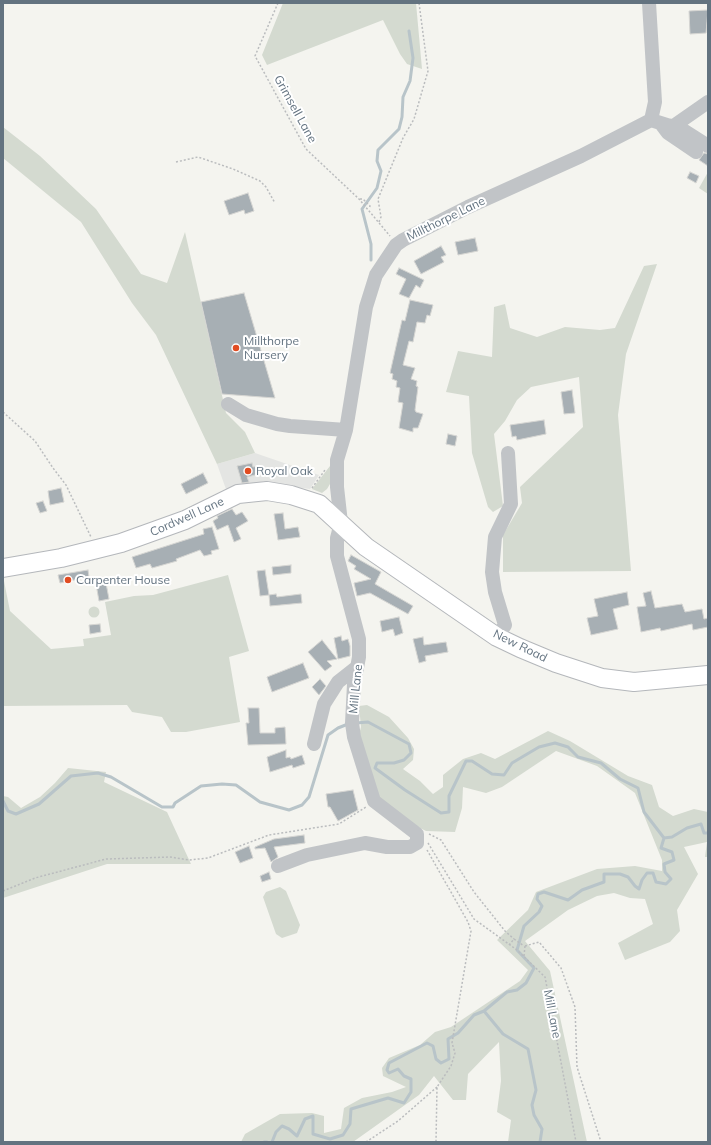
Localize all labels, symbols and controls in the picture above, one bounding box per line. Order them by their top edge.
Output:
street label: Grimsell Lane [270,73,320,145]
street label: Millthorpe Lane [404,194,488,244]
place label: Millthorpe Nursery [244,334,299,362]
marker: Millthorpe Nursery [231,343,241,353]
place label: Royal Oak [256,464,313,478]
marker: Royal Oak [243,466,253,476]
street label: Cordwell Lane [148,494,226,540]
place label: Carpenter House [76,573,170,587]
marker: Carpenter House [63,575,73,585]
street label: New Road [491,627,549,665]
street label: Mill Lane [346,664,366,714]
street label: Mill Lane [540,988,564,1040]

